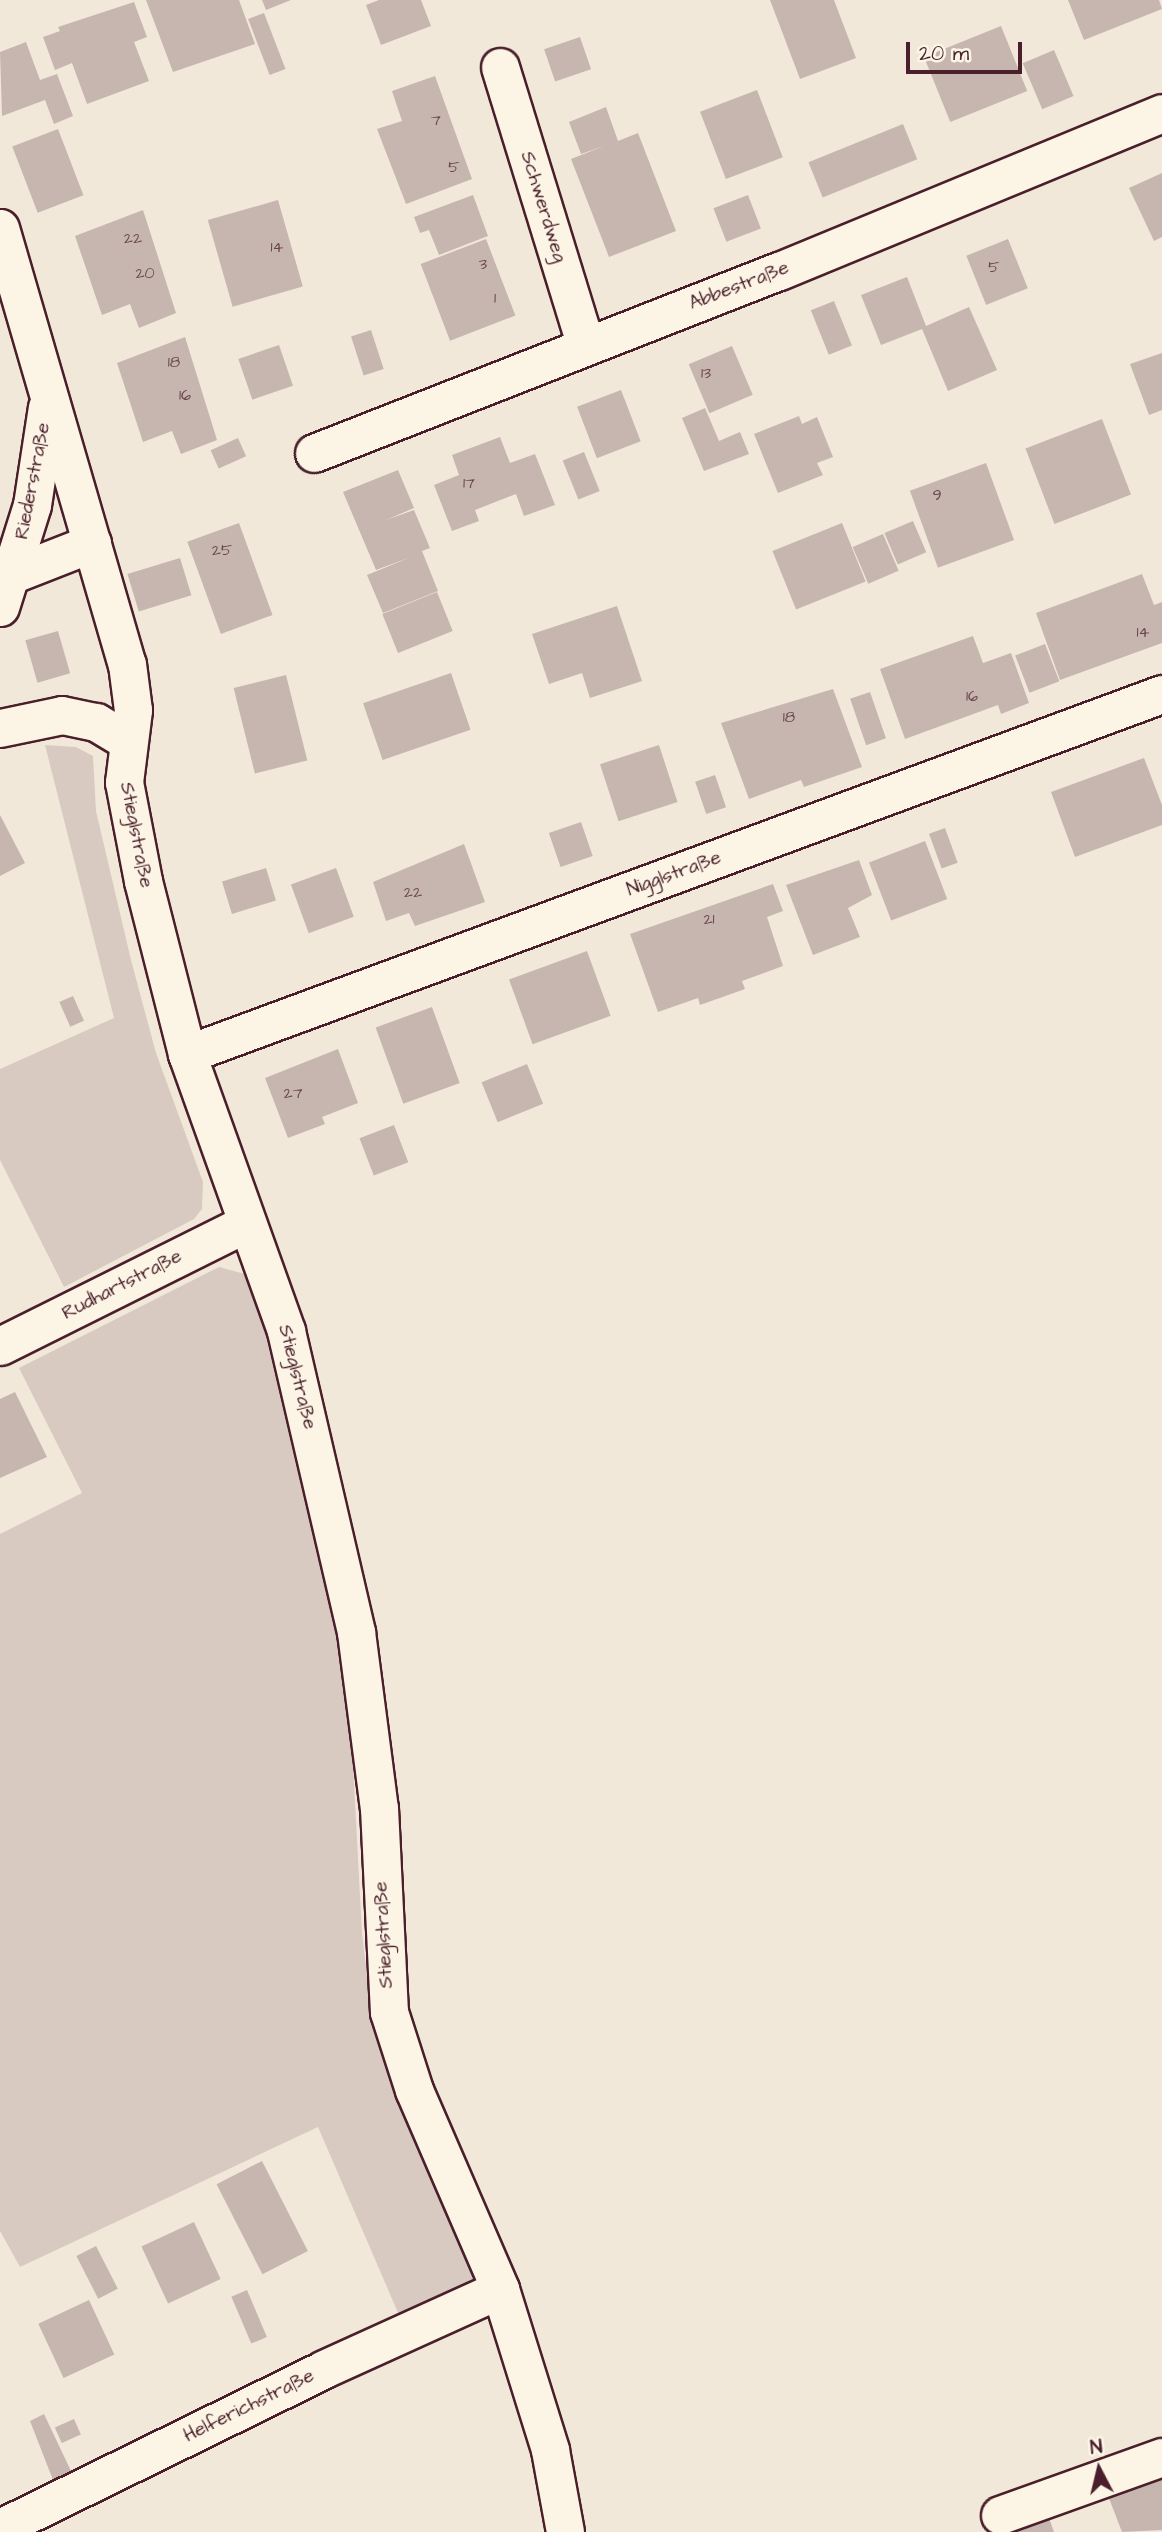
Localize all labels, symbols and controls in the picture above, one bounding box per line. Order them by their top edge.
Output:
scale bar [910,28,1026,72]
text: 20 m [919,39,969,68]
house number: 7 [431,110,441,130]
street label: Schwerdweg [515,149,571,265]
house number: 5 [448,157,460,177]
house number: 22 [124,228,142,248]
house number: 14 [271,237,283,257]
house number: 3 [479,254,487,274]
street label: Abbestraße [686,257,792,315]
house number: 5 [988,257,1000,277]
house number: 20 [135,263,155,283]
house number: 1 [494,288,496,308]
house number: 18 [168,352,180,372]
house number: 13 [701,363,711,383]
house number: 16 [179,385,191,405]
street label: Riederstraße [11,421,55,541]
house number: 17 [463,473,475,493]
house number: 9 [932,485,942,505]
house number: 25 [212,540,232,560]
house number: 14 [1137,622,1149,642]
house number: 16 [966,686,978,706]
house number: 18 [783,707,795,727]
street label: Stieglstraße [115,780,157,890]
street label: Nigglstraße [624,846,724,902]
house number: 22 [404,882,422,902]
house number: 21 [703,909,715,929]
house number: 27 [284,1083,302,1103]
street label: Rudhartstraße [58,1245,186,1325]
street label: Stieglstraße [273,1322,321,1432]
street label: Stieglstraße [370,1881,398,1989]
street label: Helferichstraße [180,2365,318,2447]
north arrow [1064,2434,1134,2504]
text: N [1089,2434,1104,2462]

